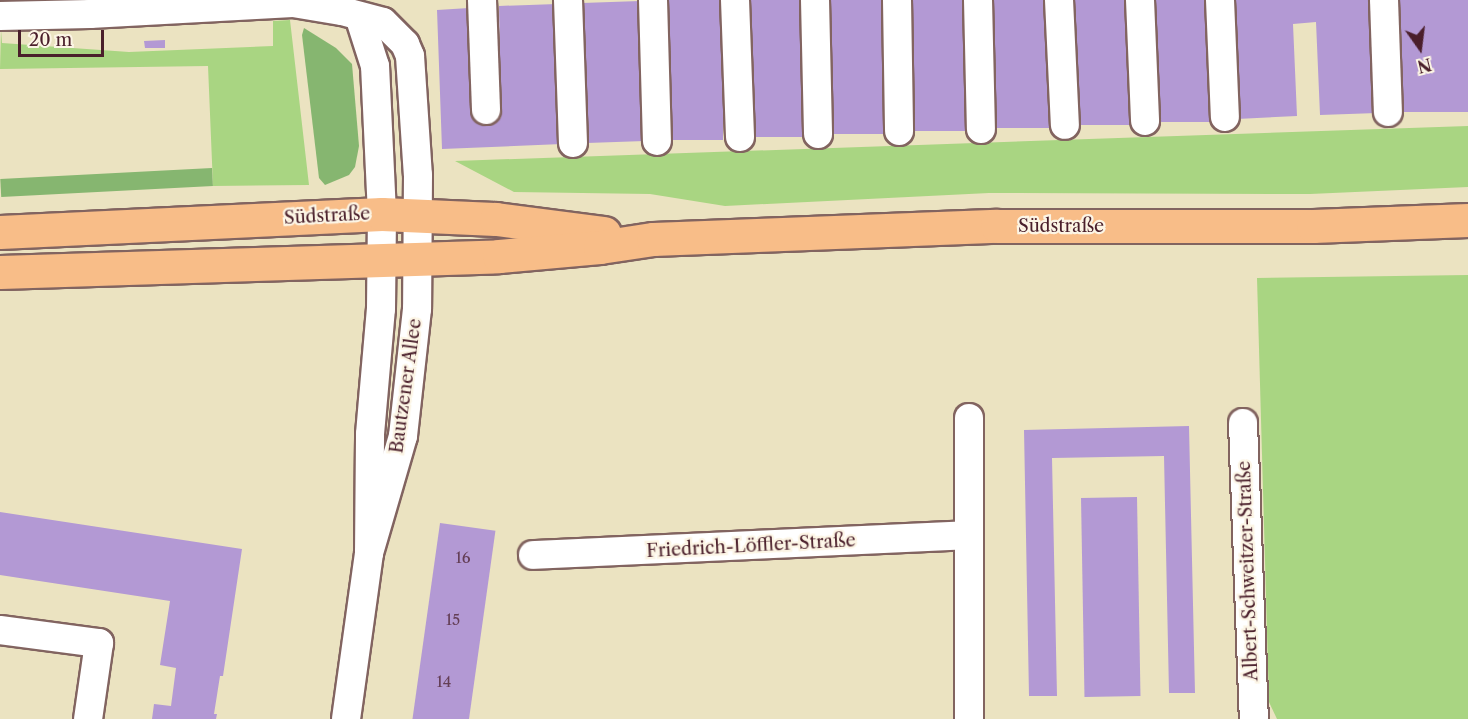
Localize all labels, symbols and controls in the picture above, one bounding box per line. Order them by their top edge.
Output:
scale bar [21,18,106,56]
north arrow [1390,18,1450,78]
text: 20 m [29,29,72,51]
text: N [1415,54,1434,77]
street label: Südstraße [283,203,371,229]
street label: Südstraße [1018,215,1104,237]
street label: Bautzener Allee [386,317,426,455]
street label: Albert-Schweitzer-Straße [1233,461,1263,681]
street label: Friedrich-Löffler-Straße [646,530,856,562]
house number: 16 [455,549,471,567]
house number: 15 [446,611,460,629]
house number: 14 [437,673,451,691]

